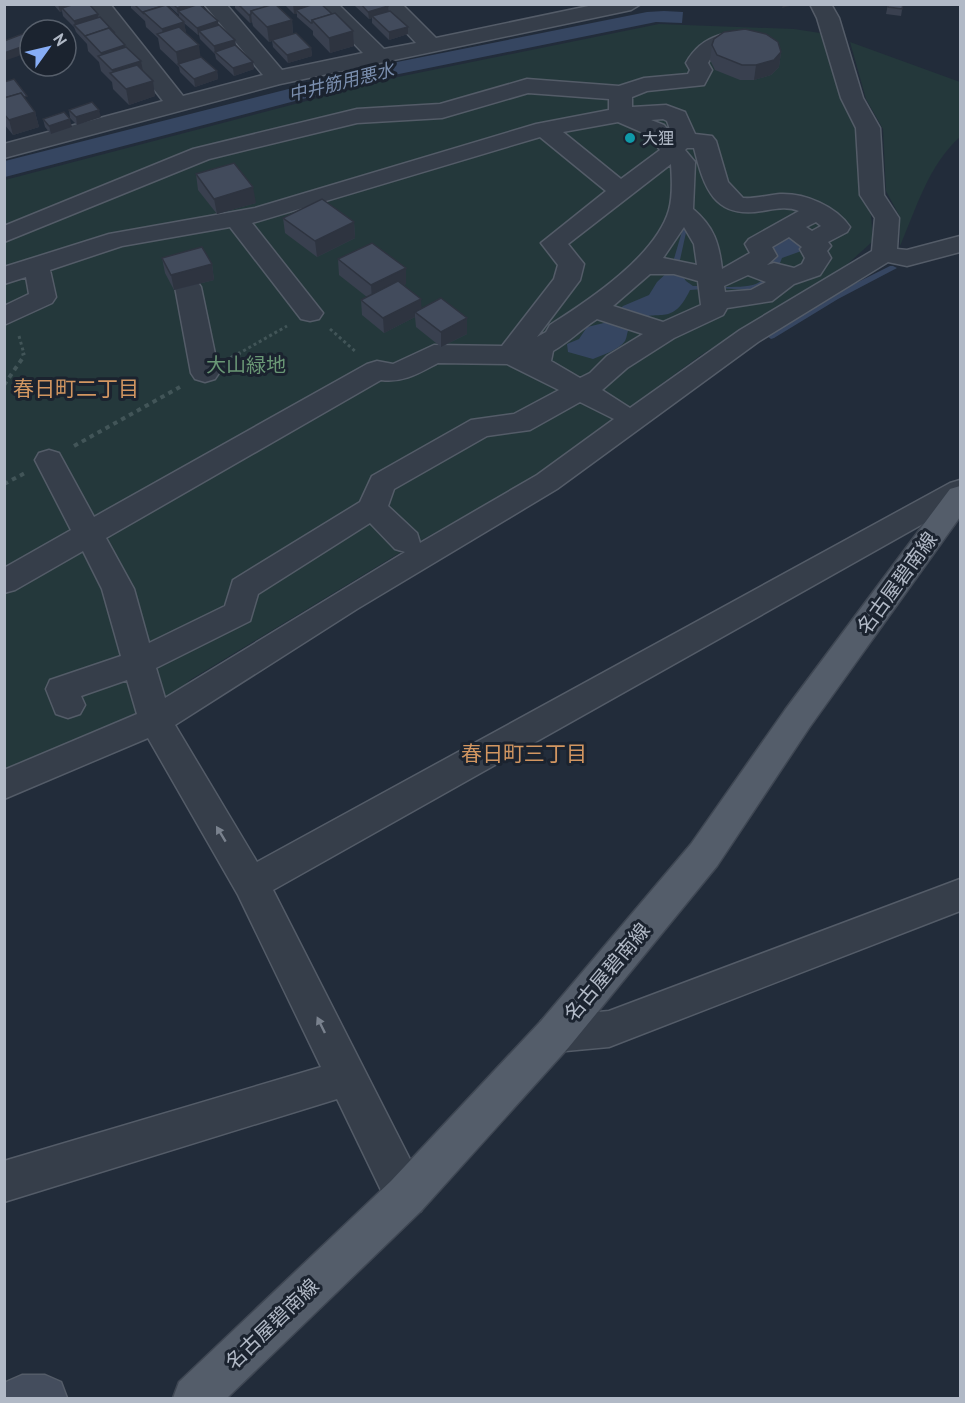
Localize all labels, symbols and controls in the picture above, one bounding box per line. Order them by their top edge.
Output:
north arrow [18,18,78,78]
text: N [49,30,72,50]
water label: 中井筋用悪水 [286,57,398,106]
place label: 大狸 [642,128,674,148]
marker: 大狸 [623,131,637,145]
park label: 大山緑地 [206,352,286,378]
district label: 春日町二丁目 [13,375,139,402]
street label: 名古屋碧南線 [851,527,943,639]
district label: 春日町三丁目 [461,740,587,767]
one-way arrow [216,826,227,842]
street label: 名古屋碧南線 [558,918,656,1026]
one-way arrow [316,1017,325,1034]
street label: 名古屋碧南線 [220,1273,324,1375]

